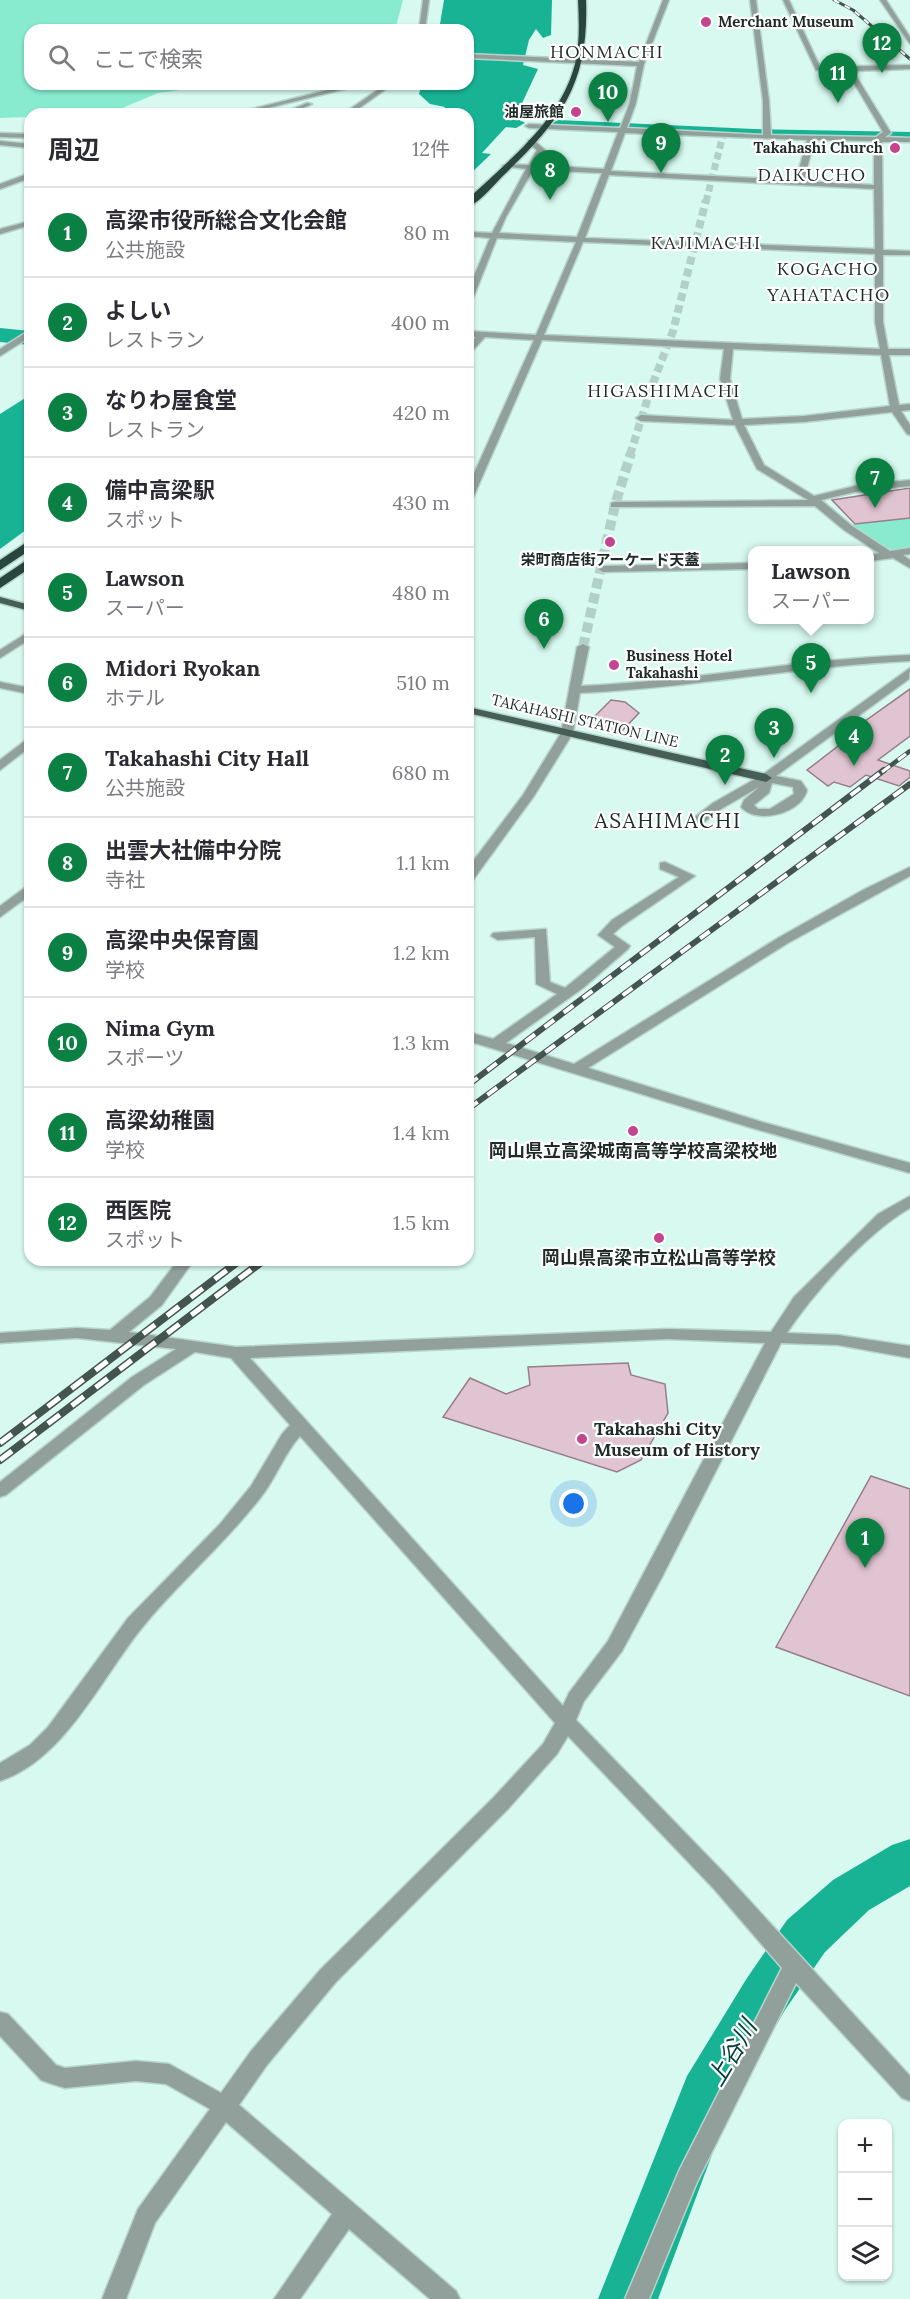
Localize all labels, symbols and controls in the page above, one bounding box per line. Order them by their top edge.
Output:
place label: Merchant Museum [718,12,854,31]
marker: Merchant Museum [699,15,713,29]
pin: 12 [862,23,902,73]
search box [24,24,474,90]
district label: HONMACHI [550,40,664,63]
icon: search [45,41,78,74]
text: ここで検索 [93,45,203,73]
pin: 11 [818,54,858,103]
pin: 10 [588,72,628,122]
place label: 油屋旅館 [504,102,564,121]
marker: 油屋旅館 [569,105,583,119]
pin: 9 [642,124,680,173]
text: 周辺 [48,133,100,166]
text: 12件 [412,136,450,161]
place label: Takahashi Church [754,138,884,157]
marker: Takahashi Church [888,141,902,155]
pin: 8 [530,150,570,200]
district label: DAIKUCHO [758,163,866,186]
text: 高梁市役所総合文化会館 [105,206,347,234]
text: 1 [63,220,72,245]
text: 80 m [403,220,450,245]
district label: KAJIMACHI [650,231,762,254]
text: 公共施設 [105,237,185,262]
district label: KOGACHO [777,257,879,280]
district label: YAHATACHO [766,283,891,306]
text: よしい [105,296,171,324]
text: 2 [62,310,73,335]
text: 400 m [391,310,450,335]
text: レストラン [105,327,205,352]
district label: HIGASHIMACHI [587,379,741,402]
text: なりわ屋食堂 [105,386,237,414]
text: 3 [62,400,73,425]
text: 420 m [393,400,450,425]
text: レストラン [105,417,205,442]
pin: 7 [856,458,894,508]
text: 備中高梁駅 [105,476,215,504]
text: 4 [62,490,73,515]
text: 430 m [392,490,450,515]
text: スポット [105,507,185,532]
marker: 栄町商店街アーケード天蓋 [603,535,617,549]
popup [748,546,874,624]
place label: 栄町商店街アーケード天蓋 [520,550,700,569]
text: Lawson [771,557,851,585]
text: Lawson [105,564,185,592]
text: 5 [62,580,73,605]
text: 480 m [392,580,450,605]
text: スーパー [771,588,851,613]
text: スーパー [105,595,185,620]
pin: 6 [524,600,564,649]
pin: 5 [792,644,830,693]
place label: Business Hotel Takahashi [626,646,733,682]
text: Midori Ryokan [105,654,260,682]
marker: Business Hotel Takahashi [607,658,621,672]
text: 6 [62,670,73,695]
text: 510 m [396,670,450,695]
text: ホテル [105,685,165,710]
street label: TAKAHASHI STATION LINE [490,690,680,751]
pin: 3 [754,708,794,758]
pin: 4 [834,716,874,766]
pin: 2 [706,736,744,785]
text: Takahashi City Hall [105,744,309,772]
text: 7 [63,760,72,785]
text: 680 m [392,760,450,785]
text: 公共施設 [105,775,185,800]
district label: ASAHIMACHI [593,807,742,834]
text: 出雲大社備中分院 [105,836,281,864]
text: 8 [62,850,73,875]
text: 1.1 km [397,850,450,875]
text: 寺社 [105,867,145,892]
text: 高梁中央保育園 [105,926,259,954]
text: 9 [62,940,73,965]
text: 1.2 km [393,940,450,965]
text: 学校 [105,957,145,982]
text: Nima Gym [105,1014,215,1042]
text: 10 [57,1030,78,1055]
text: 1.3 km [393,1030,450,1055]
text: スポーツ [105,1045,185,1070]
text: 高梁幼稚園 [105,1106,215,1134]
text: 11 [59,1120,76,1145]
text: 1.4 km [393,1120,450,1145]
marker: 岡山県立高梁城南高等学校高梁校地 [626,1124,640,1138]
text: 学校 [105,1137,145,1162]
place label: 岡山県立高梁城南高等学校高梁校地 [489,1139,777,1162]
text: 西医院 [105,1196,171,1224]
text: 12 [58,1210,77,1235]
text: 1.5 km [393,1210,450,1235]
text: スポット [105,1227,185,1252]
marker: 岡山県高梁市立松山高等学校 [652,1231,666,1245]
place label: 岡山県高梁市立松山高等学校 [542,1246,776,1269]
place label: Takahashi City Museum of History [594,1417,760,1461]
marker: Takahashi City Museum of History [575,1432,589,1446]
your location [559,1489,588,1518]
pin: 1 [846,1518,884,1568]
water label: 上谷川 [700,2011,765,2092]
map controls [838,2119,892,2281]
button: + [838,2119,892,2173]
button: − [838,2173,892,2227]
button: layers [838,2227,892,2281]

